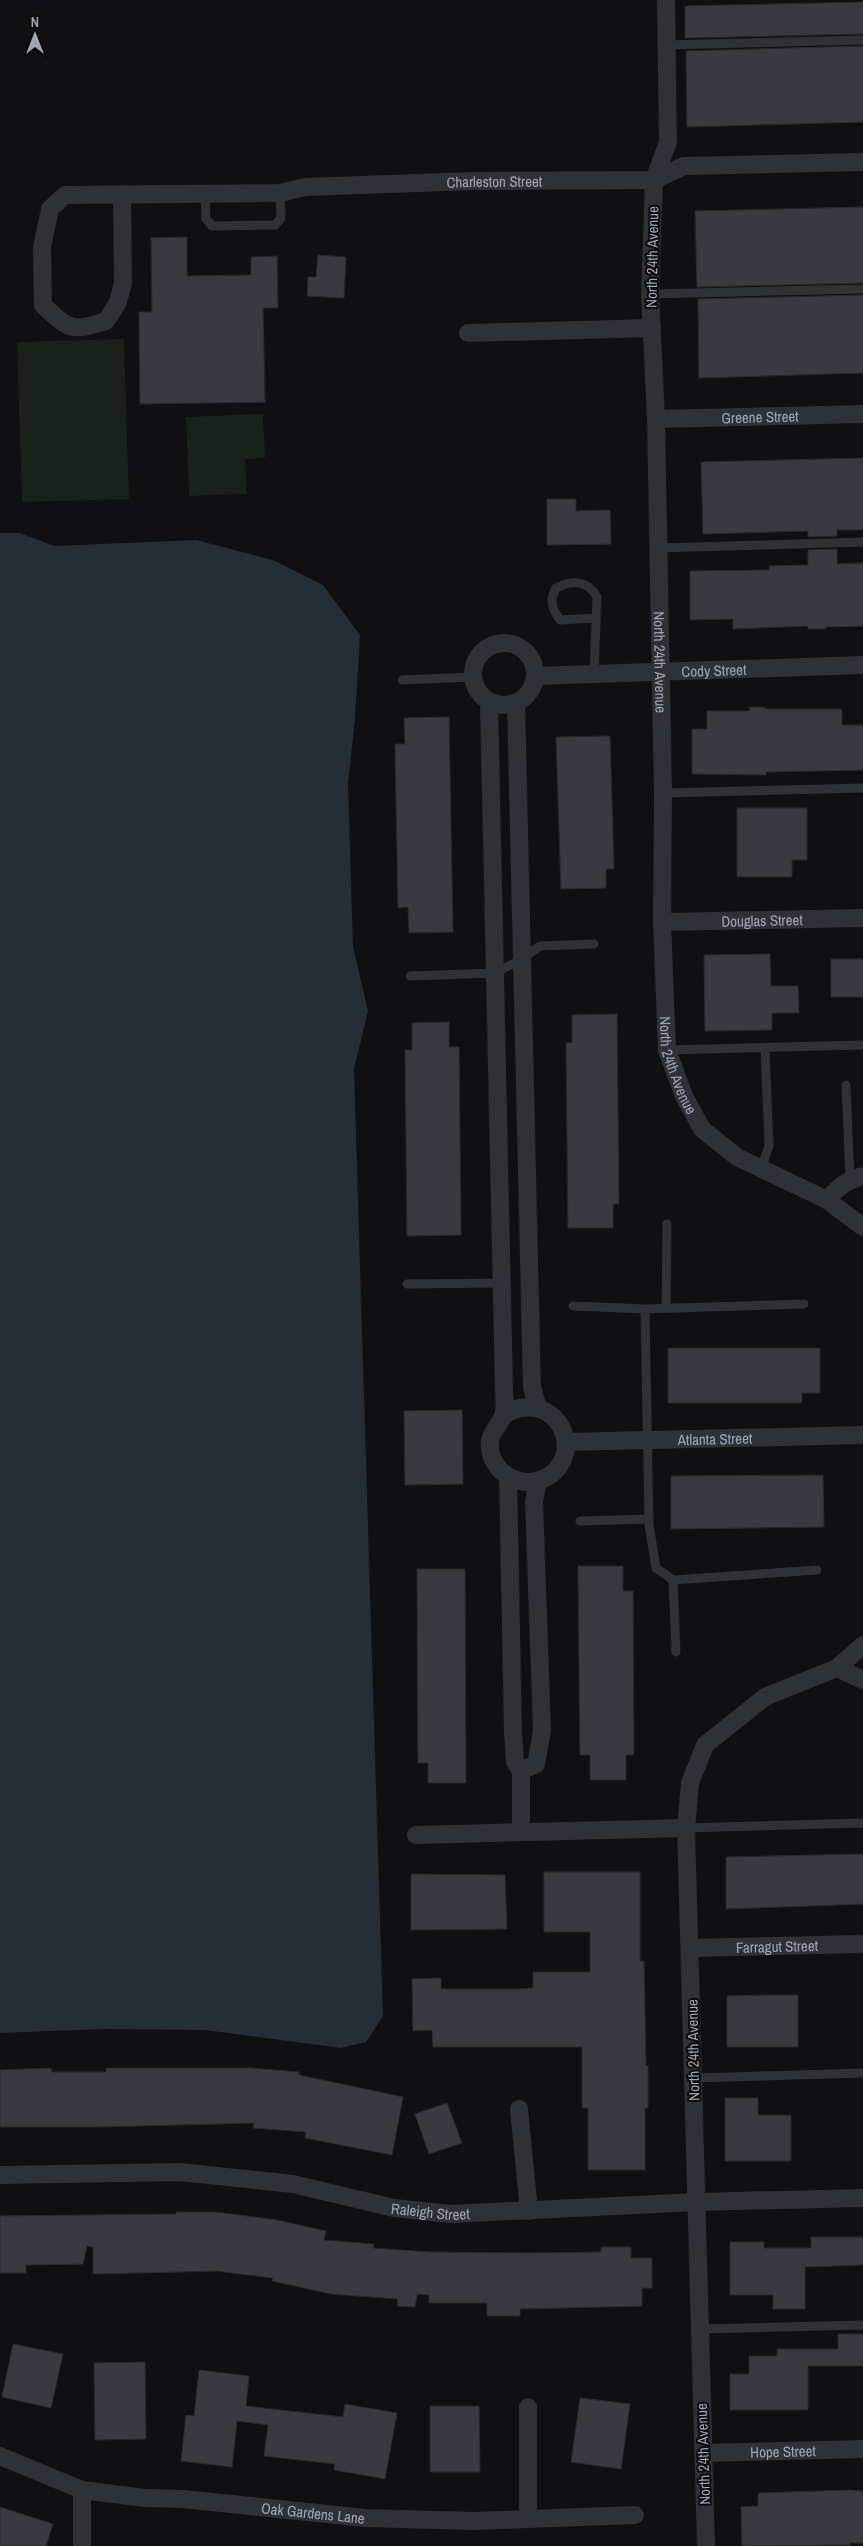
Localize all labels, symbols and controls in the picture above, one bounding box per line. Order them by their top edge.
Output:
north arrow [10,10,60,60]
text: N [31,13,39,31]
street label: Charleston Street [446,170,543,192]
street label: North 24th Avenue [641,206,663,308]
street label: Greene Street [721,405,799,428]
street label: North 24th Avenue [649,611,672,713]
street label: Cody Street [681,658,747,682]
street label: Douglas Street [721,909,803,931]
street label: North 24th Avenue [655,1016,702,1118]
street label: Atlanta Street [676,1427,753,1450]
street label: Farragut Street [736,1935,819,1957]
street label: North 24th Avenue [682,1999,704,2101]
street label: Raleigh Street [390,2197,471,2225]
street label: North 24th Avenue [691,2403,715,2505]
street label: Hope Street [750,2440,817,2462]
street label: Oak Gardens Lane [260,2497,366,2528]

